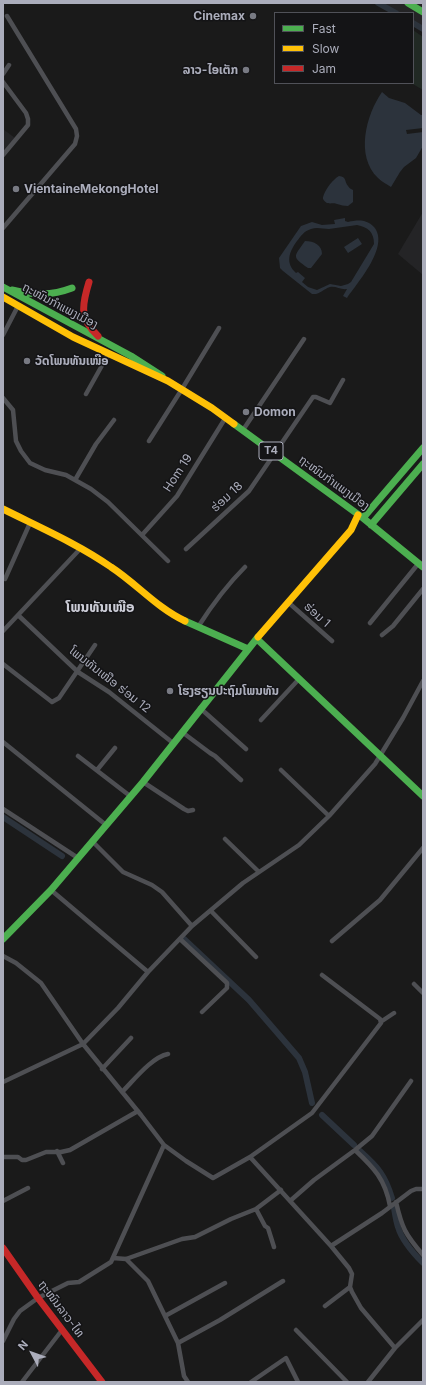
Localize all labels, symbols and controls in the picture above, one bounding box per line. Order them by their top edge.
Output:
place label: Cinemax [193,9,245,23]
marker: Cinemax [248,11,258,21]
legend [274,12,414,84]
text: Fast [312,21,336,36]
text: Slow [312,41,339,56]
text: Jam [312,61,336,76]
place label: ລາວ-ໄອເຕັກ [183,63,238,77]
marker: ລາວ-ໄອເຕັກ [241,65,251,75]
place label: VientaineMekongHotel [24,182,159,196]
marker: VientaineMekongHotel [11,184,21,194]
street label: ຖະໜົນກຳແພງເມືອງ [19,280,101,332]
place label: ວັດໂພນທັນເໜືອ [35,354,109,368]
marker: ວັດໂພນທັນເໜືອ [22,356,32,366]
place label: Domon [254,405,296,419]
marker: Domon [241,407,251,417]
road number: T4 [259,442,283,460]
street label: Hom 19 [160,451,196,495]
street label: ຖະໜົນກຳແພງເມືອງ [296,452,372,514]
street label: ຮ່ອມ 18 [208,479,246,515]
street label: ຮ່ອມ 1 [301,599,333,631]
district label: ໂພນທັນເໜືອ [66,600,134,616]
street label: ໂພນທັນເໜືອ ຮ່ອມ 12 [67,644,153,716]
place label: ໂຮງຮຽນປະຖົມໂພນທັນ [178,684,279,698]
marker: ໂຮງຮຽນປະຖົມໂພນທັນ [165,686,175,696]
street label: ຖະໜົນລາວ-ໄທ [35,1278,87,1340]
north arrow [12,1333,52,1373]
text: N [15,1337,31,1353]

